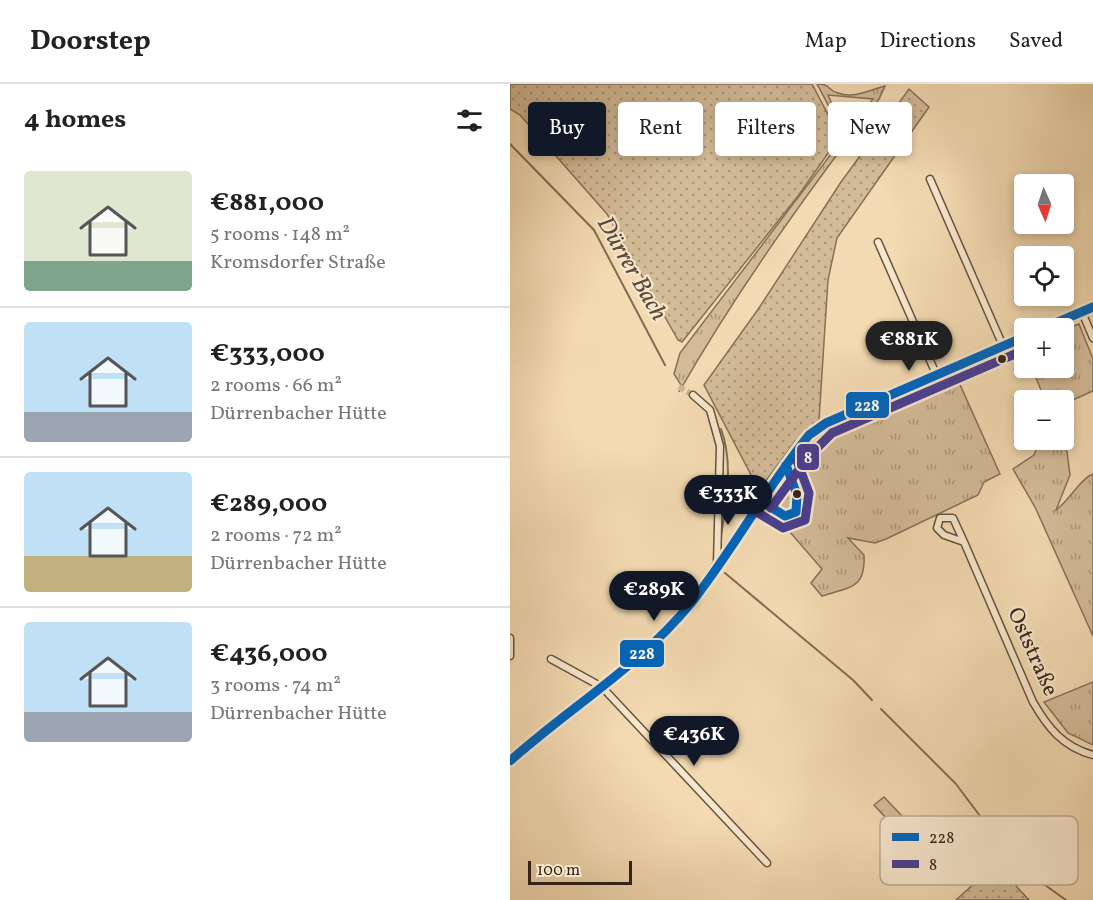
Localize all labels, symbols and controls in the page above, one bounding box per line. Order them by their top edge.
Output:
text: Doorstep [30,22,151,61]
text: Map [805,27,847,56]
text: Directions [880,27,976,56]
text: Saved [1009,27,1063,56]
text: 4 homes [24,102,126,138]
chip: Buy [528,102,606,156]
chip: Rent [618,102,703,156]
chip: Filters [715,102,816,156]
chip: New [828,102,912,156]
icon: filters [453,104,486,137]
north arrow [1014,174,1074,234]
map controls [1014,174,1074,450]
text: €881,000 [210,185,324,221]
icon: home [72,195,144,267]
water label: Dürrer Bach [587,211,675,328]
text: 5 rooms · 148 m² [210,221,350,249]
button: locate [1014,246,1074,306]
text: Kromsdorfer Straße [210,249,386,277]
button: + [1014,318,1074,378]
pin: €881K [867,321,951,372]
text: €881K [879,326,939,354]
text: €333,000 [210,336,325,372]
icon: home [72,346,144,418]
unlabelled marker [996,353,1008,365]
text: 2 rooms · 66 m² [210,372,342,400]
button: − [1014,390,1074,450]
line badge: 228 [845,391,890,419]
text: 228 [854,396,880,418]
text: Dürrenbacher Hütte [210,400,387,428]
line badge: 8 [796,443,820,471]
text: 8 [804,448,812,470]
pin: €333K [686,475,770,526]
text: €333K [698,480,758,508]
text: €289,000 [210,486,327,522]
unlabelled marker [791,488,803,500]
icon: home [72,496,144,568]
text: 2 rooms · 72 m² [210,522,342,550]
text: Dürrenbacher Hütte [210,550,387,578]
pin: €289K [612,571,696,622]
text: €289K [623,576,685,604]
street label: Oststraße [999,603,1065,701]
text: €436,000 [210,636,328,672]
line badge: 228 [619,639,665,668]
text: 228 [629,644,655,666]
icon: home [72,646,144,718]
text: 3 rooms · 74 m² [210,672,341,700]
text: Dürrenbacher Hütte [210,700,387,728]
pin: €436K [652,716,736,767]
text: €436K [663,721,725,749]
legend [880,816,1078,885]
text: 228 [929,828,954,850]
text: 8 [929,855,937,877]
scale bar [528,858,632,886]
text: 100 m [537,860,580,882]

